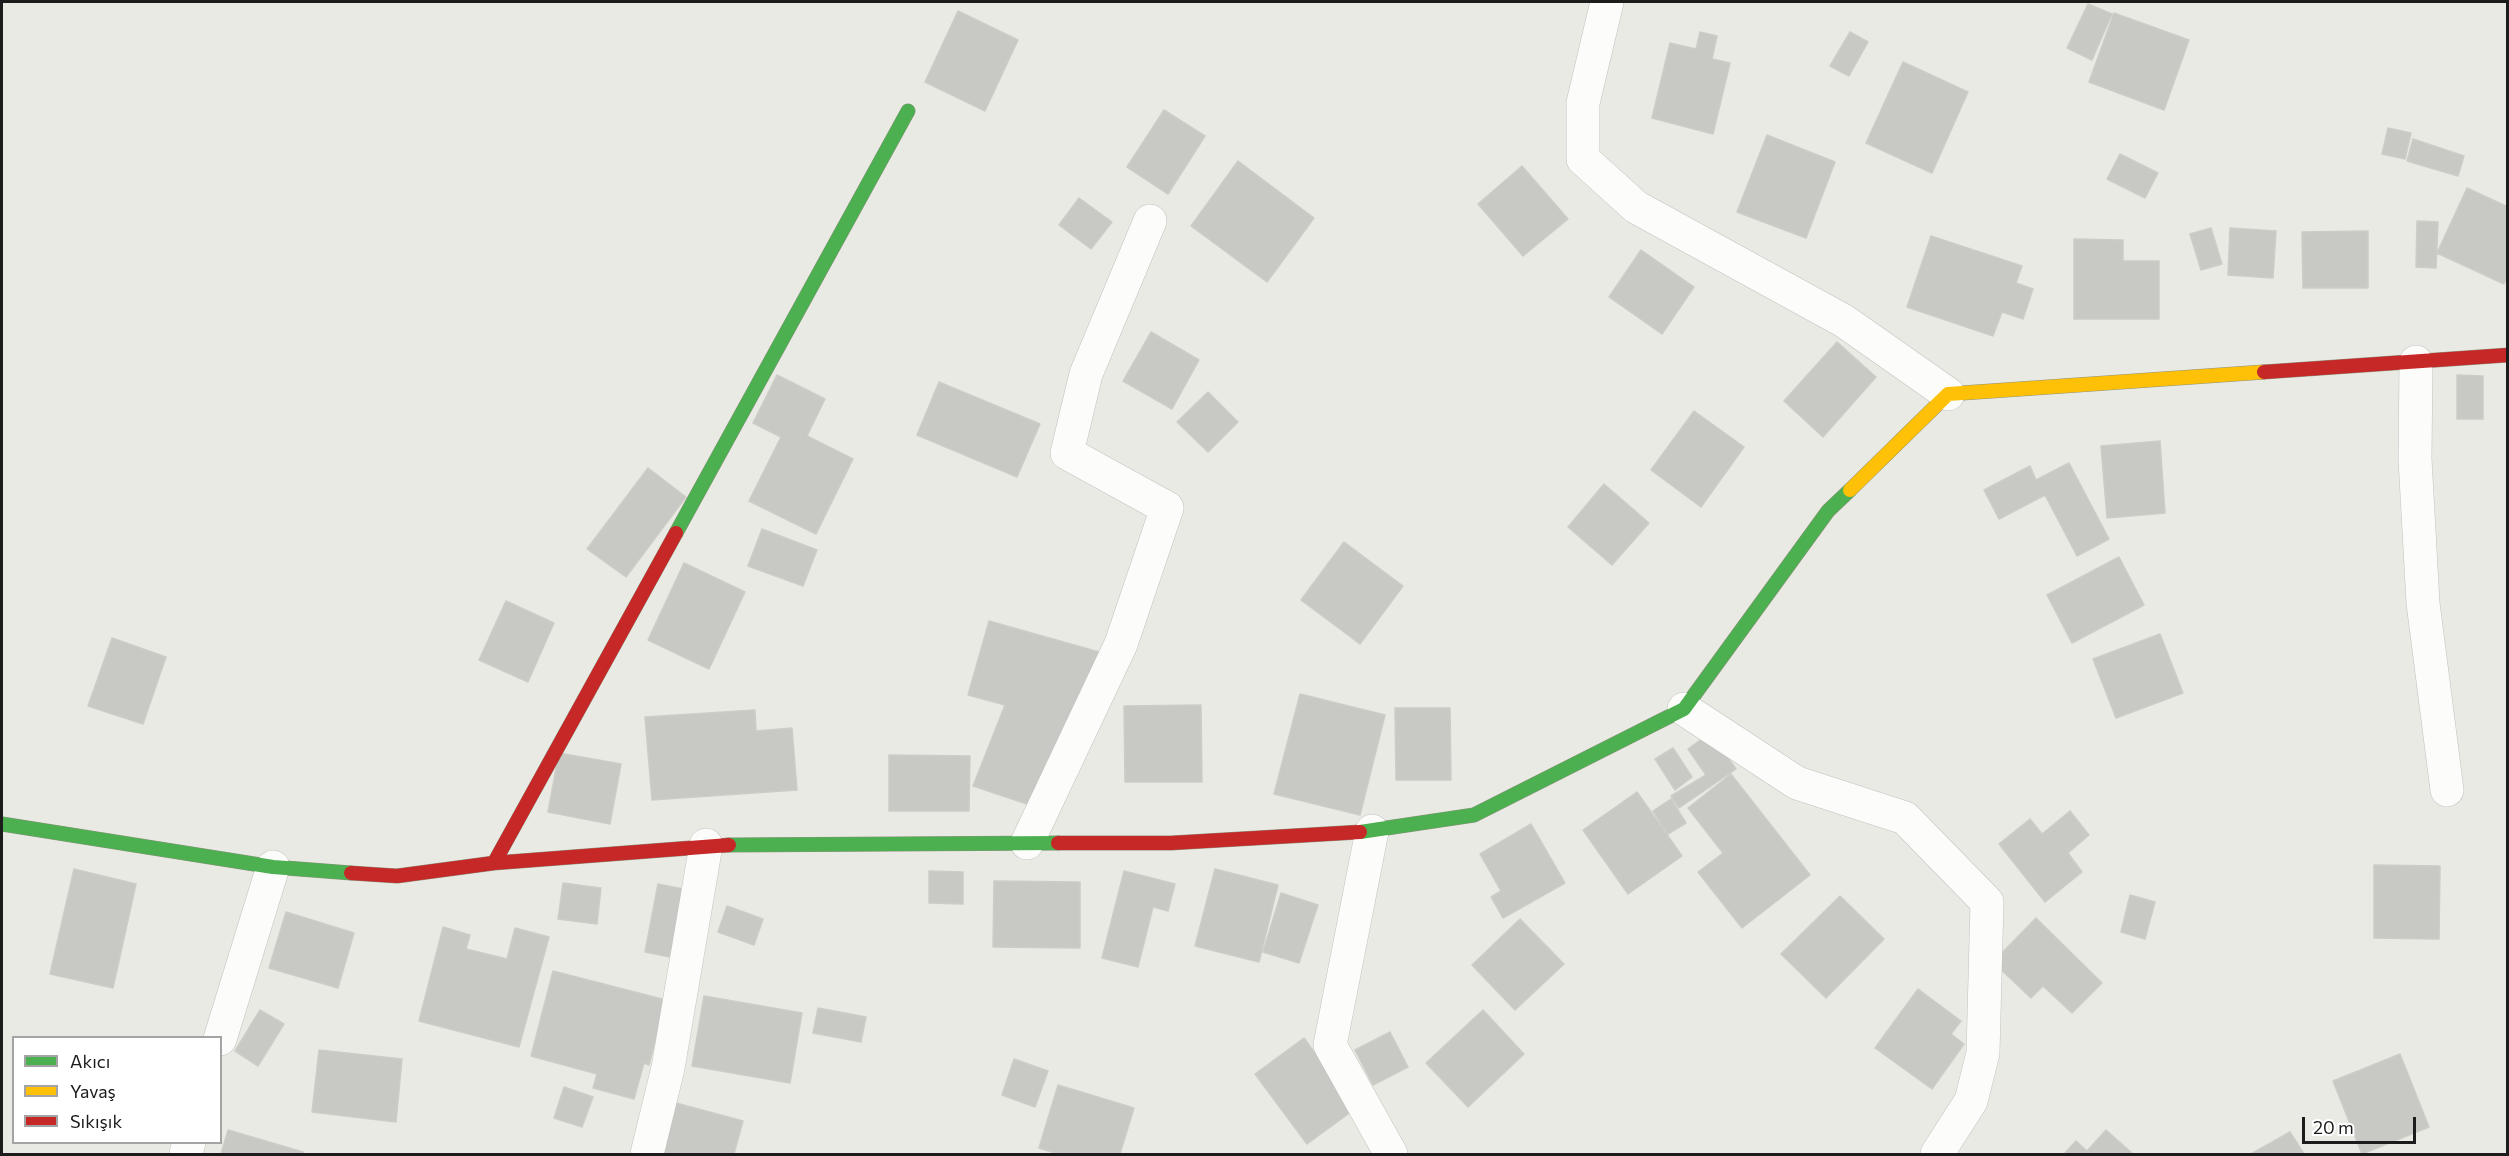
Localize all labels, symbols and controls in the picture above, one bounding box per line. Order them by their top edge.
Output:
legend [12,1036,222,1144]
text: Akıcı [70,1050,110,1072]
text: Yavaş [70,1080,116,1102]
scale bar [2305,1105,2419,1143]
text: Sıkışık [70,1110,122,1132]
text: 20 m [2313,1116,2354,1138]

